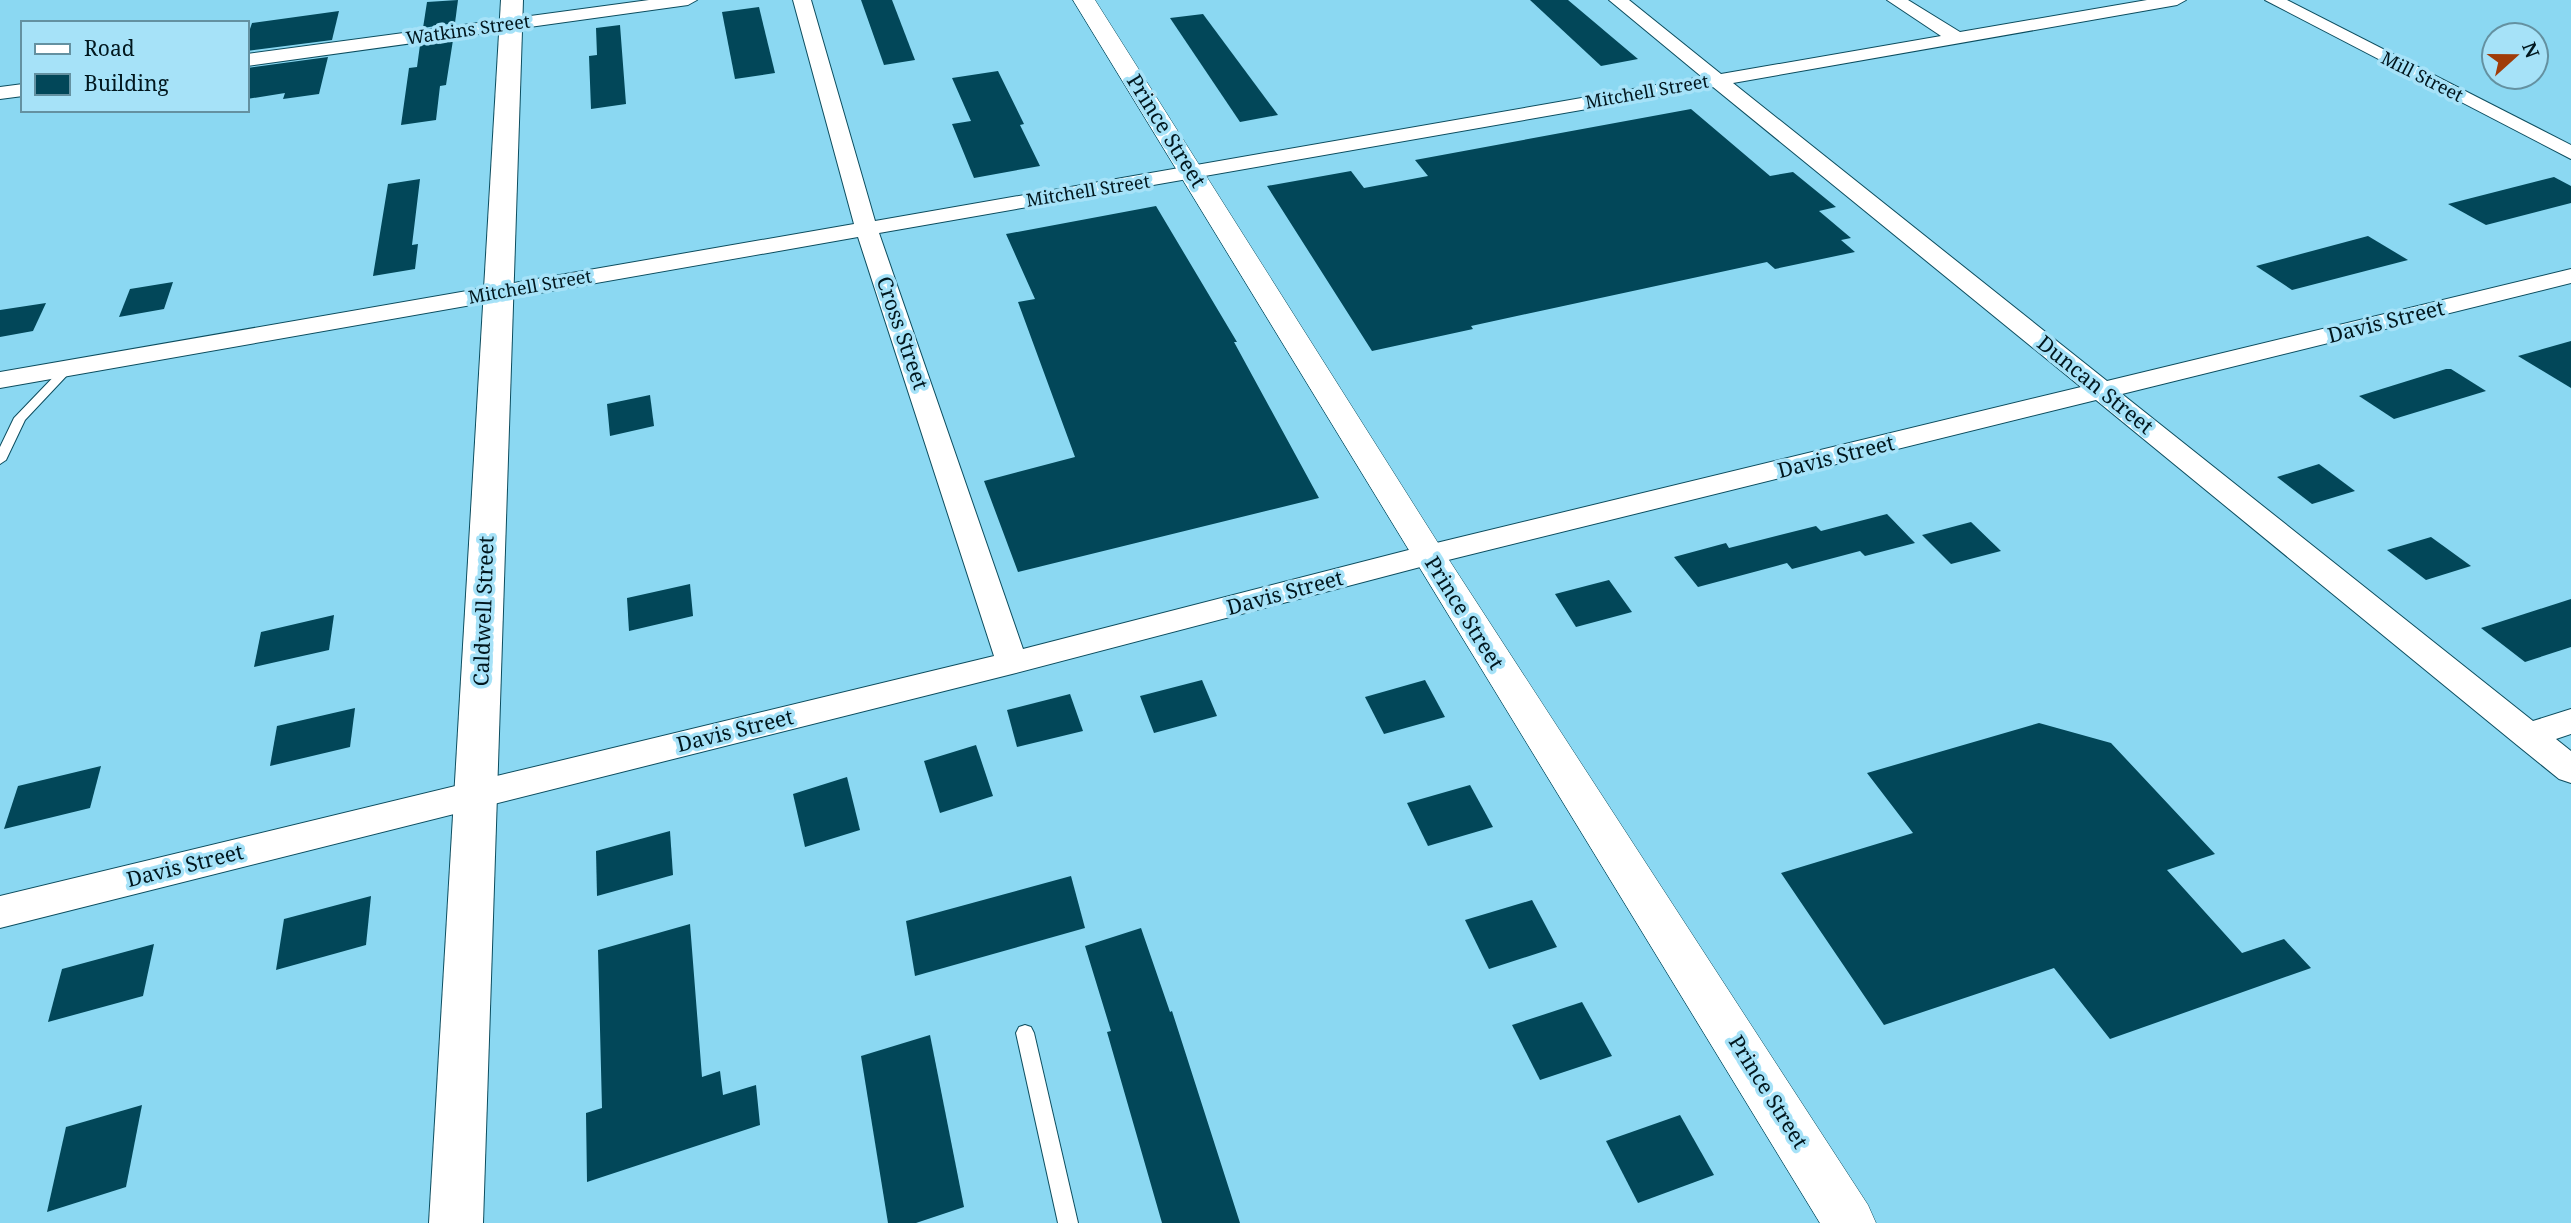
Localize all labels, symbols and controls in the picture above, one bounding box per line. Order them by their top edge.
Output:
street label: Watkins Street [404,8,531,50]
legend [21,21,248,112]
north arrow [2480,21,2550,91]
text: Road [84,34,135,62]
text: N [2516,38,2546,62]
street label: Mill Street [2377,45,2467,107]
street label: Mitchell Street [1583,68,1710,114]
text: Building [84,69,169,97]
street label: Prince Street [1121,69,1213,192]
street label: Mitchell Street [1024,168,1151,212]
street label: Mitchell Street [466,263,593,309]
street label: Cross Street [871,272,935,393]
street label: Davis Street [2324,293,2447,349]
street label: Duncan Street [2032,329,2160,440]
street label: Davis Street [1774,428,1897,484]
street label: Caldwell Street [466,535,500,687]
street label: Prince Street [1419,551,1511,674]
street label: Davis Street [1223,563,1346,621]
street label: Davis Street [673,702,796,758]
street label: Davis Street [123,837,246,893]
street label: Prince Street [1723,1030,1815,1153]

